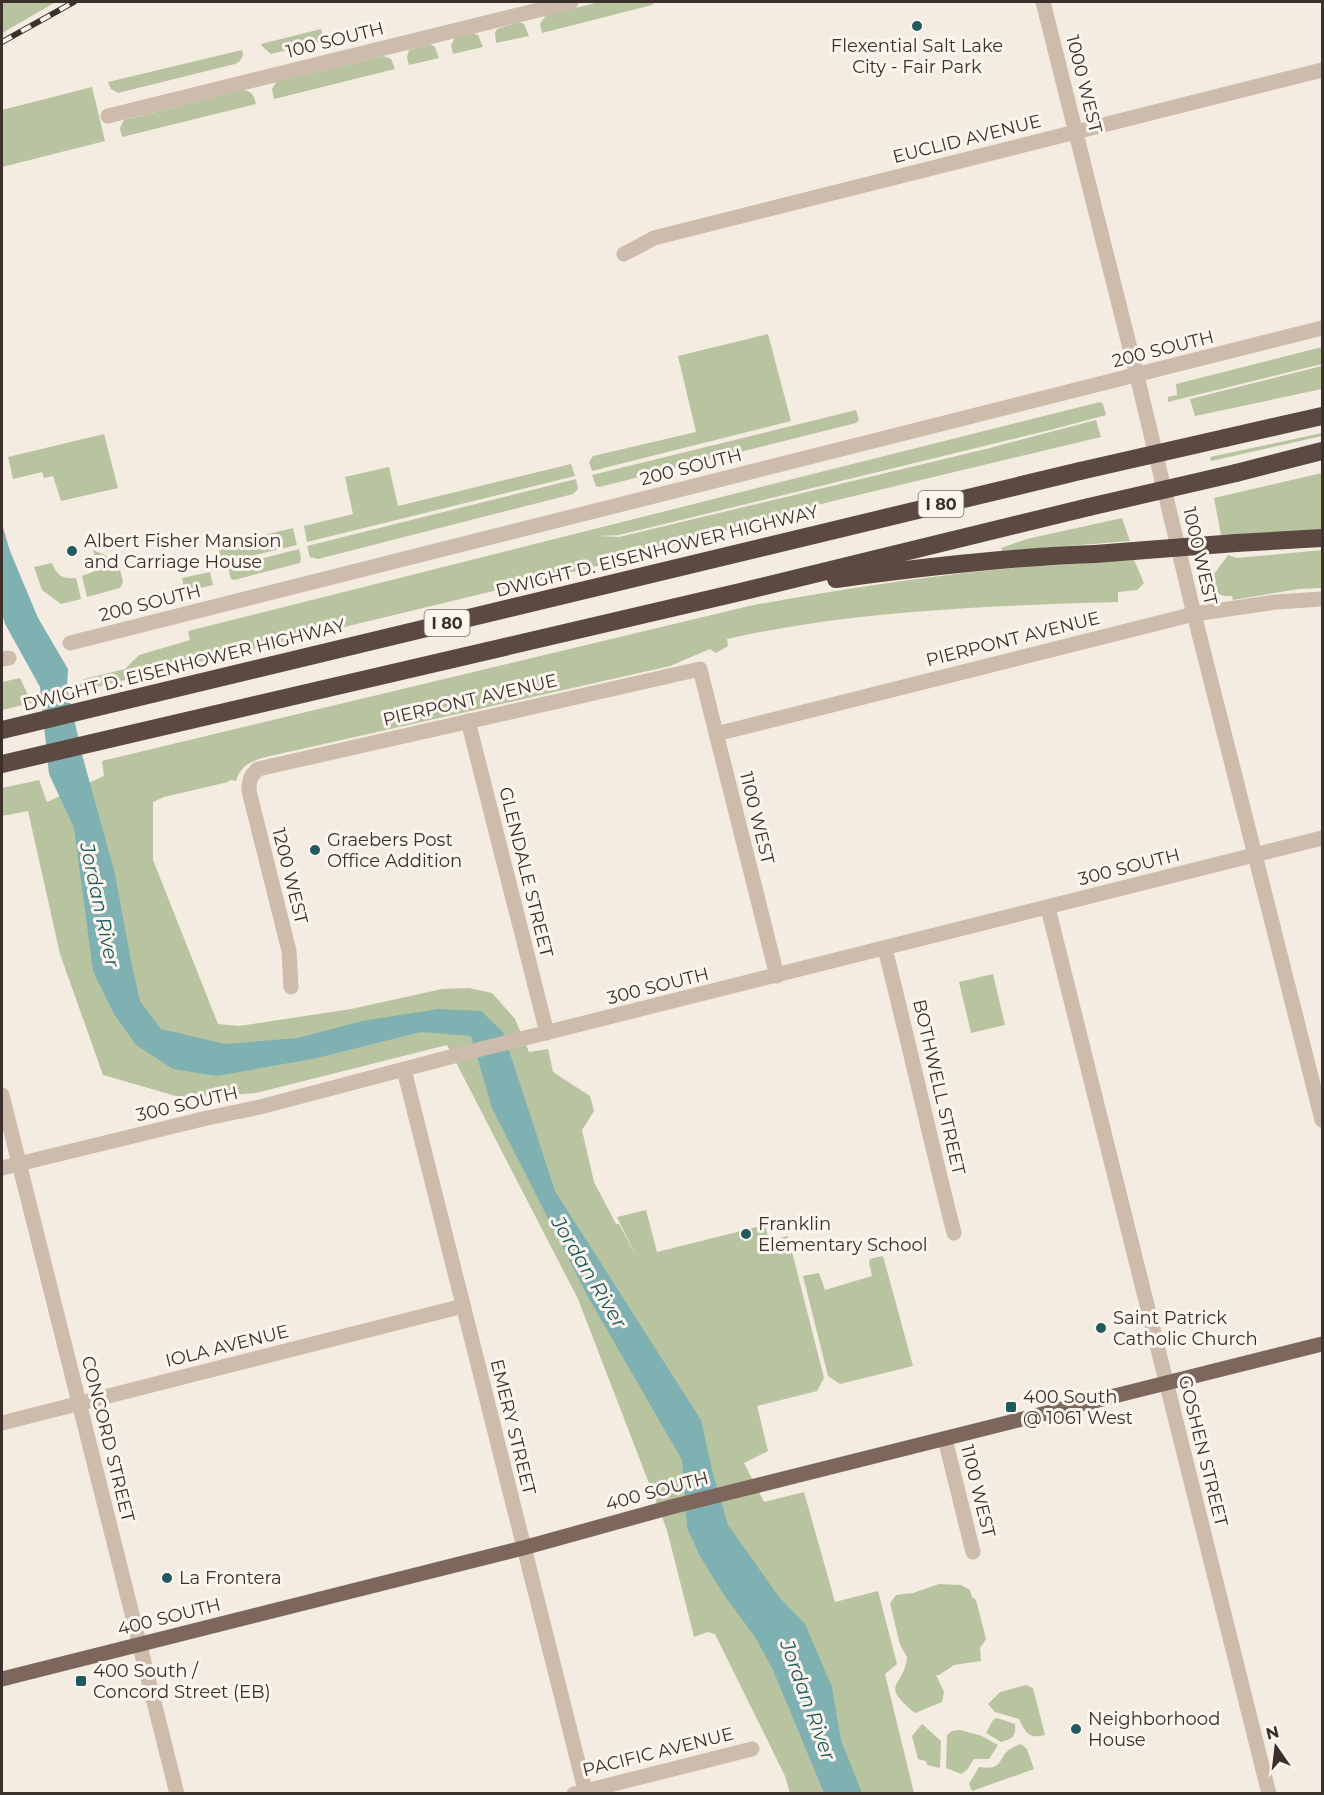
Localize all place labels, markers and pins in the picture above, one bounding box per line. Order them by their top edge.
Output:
marker: Flexential Salt Lake City - Fair Park [910,19,924,33]
place label: Flexential Salt Lake City - Fair Park [831,35,1003,78]
place label: Albert Fisher Mansion and Carriage House [84,530,281,573]
marker: Albert Fisher Mansion and Carriage House [65,544,79,558]
place label: Graebers Post Office Addition [327,829,462,872]
marker: Graebers Post Office Addition [308,843,322,857]
place label: Franklin Elementary School [758,1213,928,1256]
marker: Franklin Elementary School [739,1227,753,1241]
place label: Saint Patrick Catholic Church [1113,1307,1258,1350]
marker: Saint Patrick Catholic Church [1094,1321,1108,1335]
place label: 400 South @ 1061 West [1023,1386,1133,1429]
marker: 400 South @ 1061 West [1004,1400,1018,1414]
place label: La Frontera [179,1567,282,1589]
marker: La Frontera [160,1571,174,1585]
place label: 400 South / Concord Street (EB) [93,1660,271,1703]
marker: 400 South / Concord Street (EB) [74,1674,88,1688]
place label: Neighborhood House [1088,1708,1220,1751]
marker: Neighborhood House [1069,1722,1083,1736]

